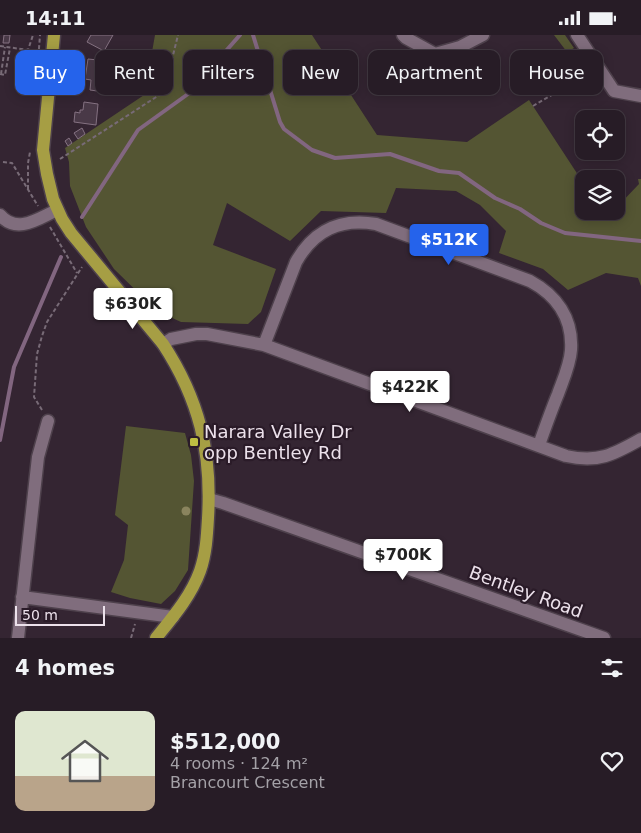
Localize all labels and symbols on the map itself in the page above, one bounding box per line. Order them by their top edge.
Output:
pin: $512K [414,223,484,266]
pin: $630K [98,287,168,330]
pin: $422K [375,371,445,413]
place label: Narara Valley Dr opp Bentley Rd [204,421,352,463]
marker: Narara Valley Dr opp Bentley Rd [188,436,200,448]
pin: $700K [368,539,438,581]
street label: Bentley Road [466,561,586,622]
scale bar [15,603,105,626]

